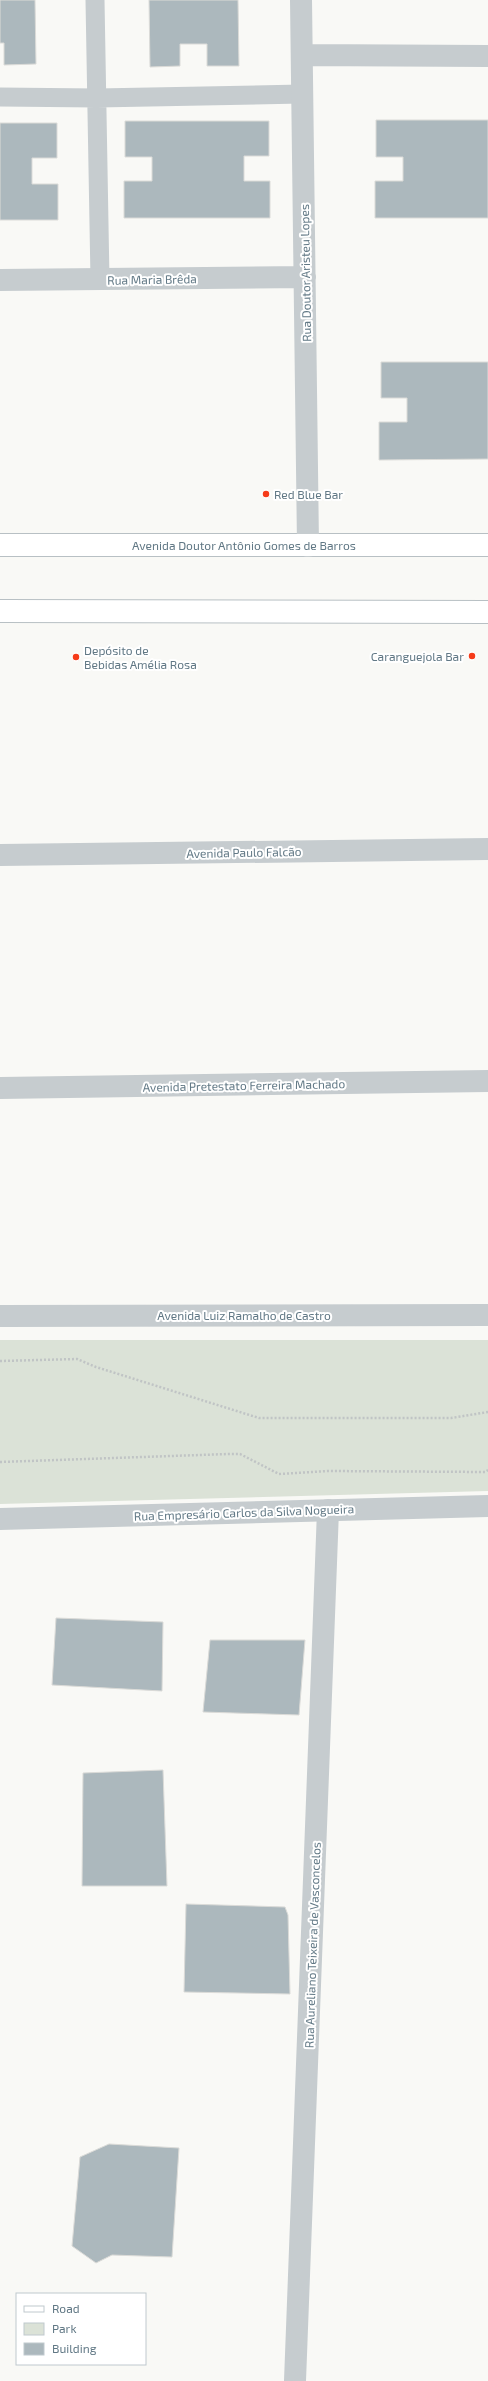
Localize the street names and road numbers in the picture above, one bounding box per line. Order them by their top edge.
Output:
street label: Rua Doutor Aristeu Lopes [297,204,313,342]
street label: Rua Maria Brêda [107,271,197,287]
street label: Avenida Doutor Antônio Gomes de Barros [132,538,356,552]
street label: Avenida Paulo Falcão [186,844,302,860]
street label: Avenida Pretestato Ferreira Machado [143,1076,346,1094]
street label: Avenida Luiz Ramalho de Castro [157,1308,331,1322]
street label: Rua Empresário Carlos da Silva Nogueira [134,1501,354,1523]
street label: Rua Aureliano Teixeira de Vasconcelos [301,1842,323,2048]

